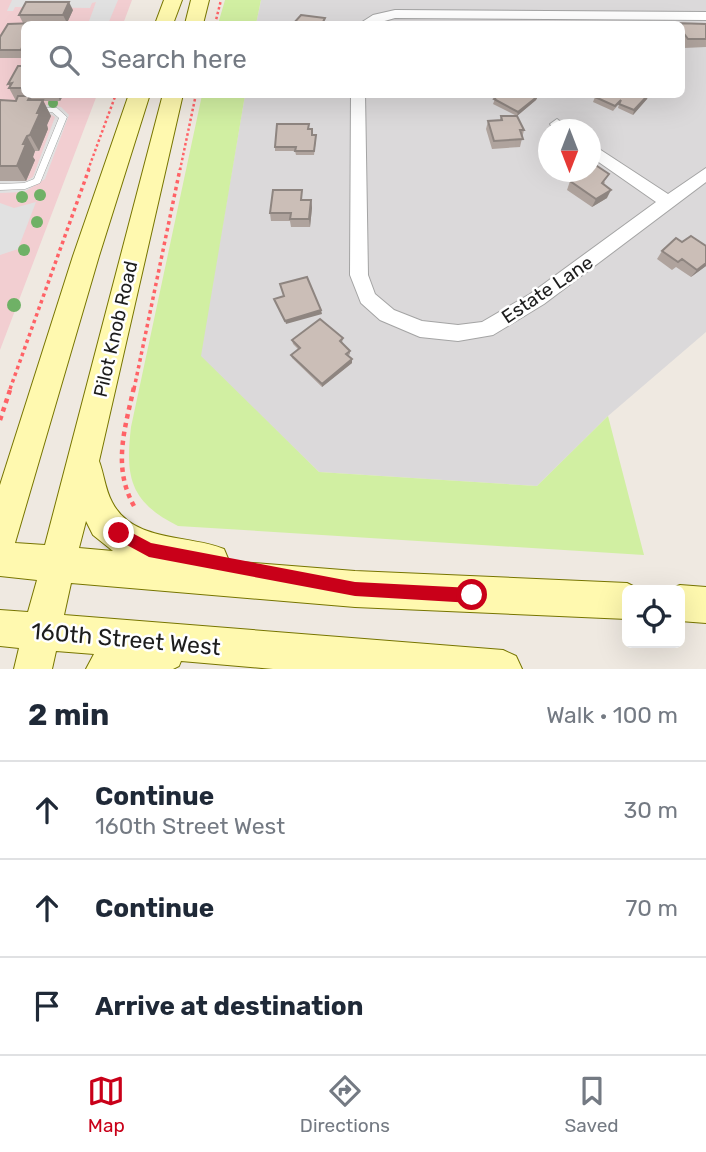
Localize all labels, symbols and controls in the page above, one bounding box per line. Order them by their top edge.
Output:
search box [21,21,685,98]
icon: search [45,41,83,79]
text: Search here [101,44,247,75]
north arrow [538,119,601,182]
street label: Estate Lane [497,250,597,328]
street label: Pilot Knob Road [89,259,142,399]
route end [103,517,134,548]
route start [456,579,487,610]
map controls [622,585,685,648]
button: locate [622,585,685,648]
street label: 160th Street West [30,617,222,661]
text: 2 min [28,697,109,733]
text: Walk · 100 m [546,701,678,729]
text: Continue [95,781,214,812]
icon: ahead [28,791,66,829]
text: 30 m [623,796,678,824]
text: 160th Street West [95,812,285,840]
icon: ahead [28,889,66,927]
text: Continue [95,893,214,924]
text: 70 m [626,894,678,922]
icon: arrive [28,987,66,1025]
text: Arrive at destination [95,991,363,1022]
tab: Map [87,1072,125,1137]
tab: Directions [300,1072,390,1137]
tab: Saved [564,1072,619,1137]

